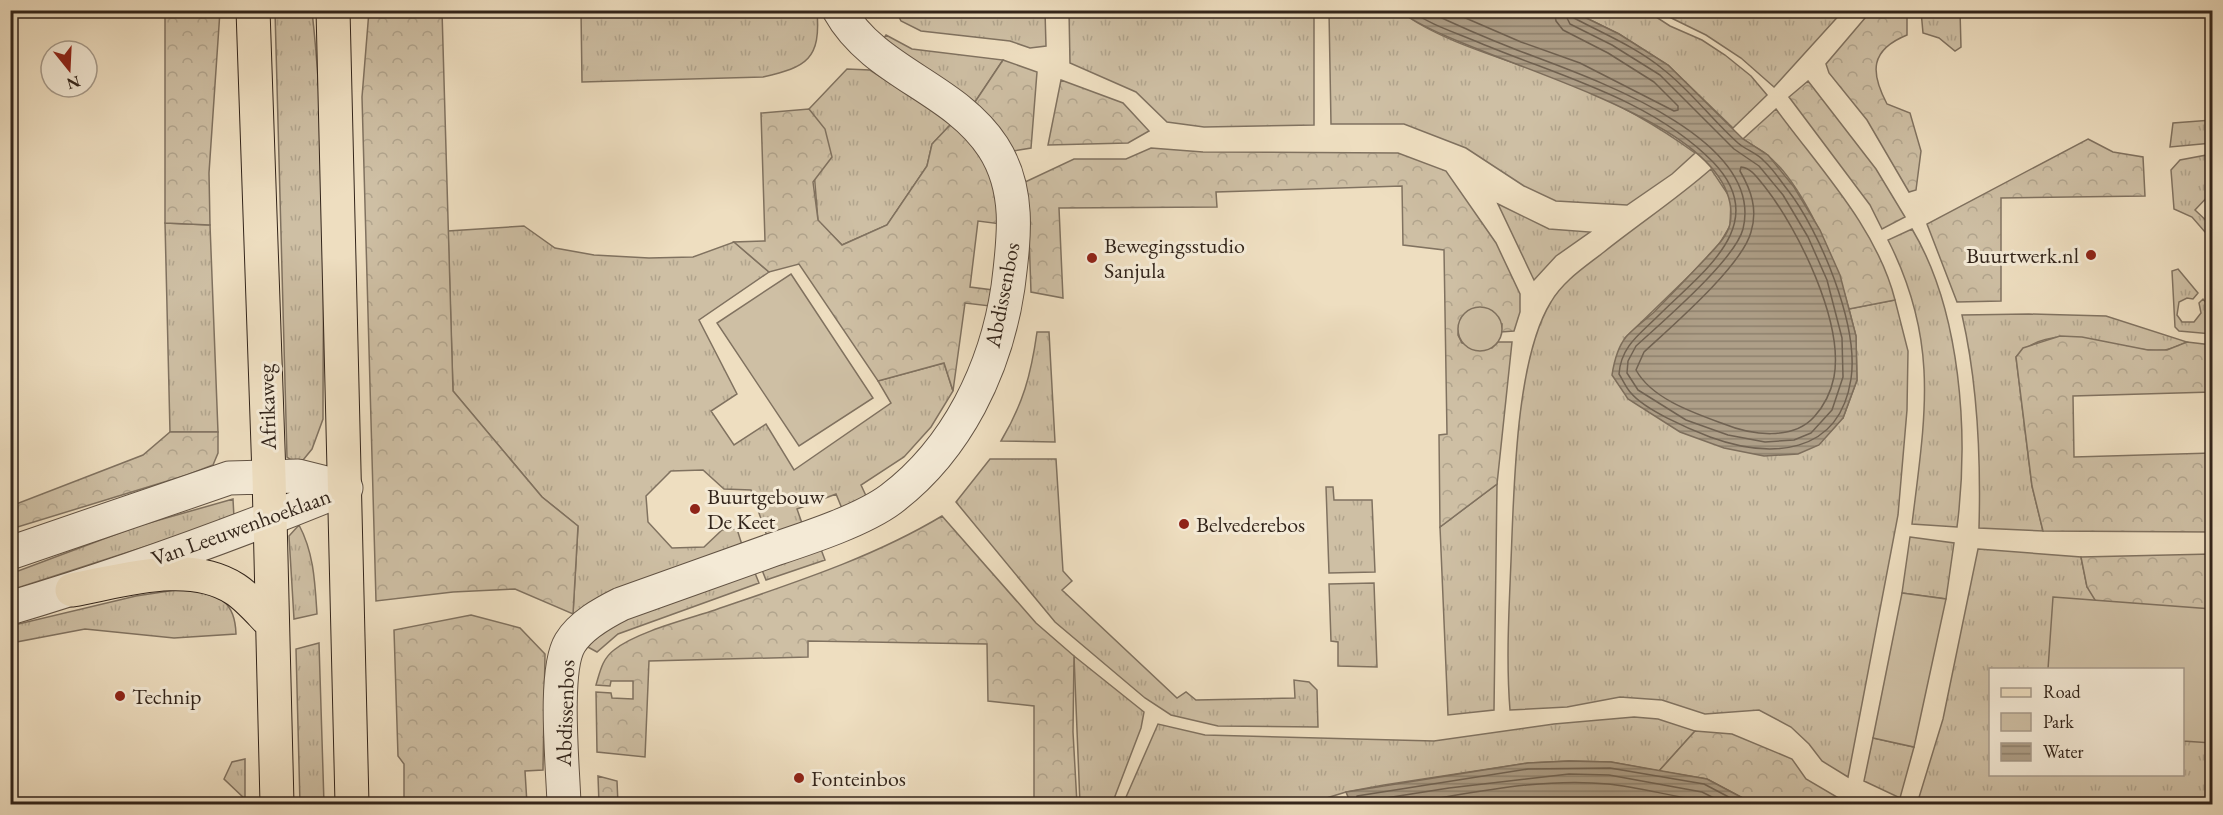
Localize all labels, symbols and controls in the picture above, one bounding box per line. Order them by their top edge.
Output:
north arrow [39,39,99,99]
text: N [64,71,83,95]
place label: Bewegingsstudio Sanjula [1104,231,1245,285]
street label: Abdissenbos [977,240,1026,351]
place label: Buurtwerk.nl [1966,241,2079,270]
marker: Buurtwerk.nl [2084,248,2098,262]
marker: Bewegingsstudio Sanjula [1085,251,1099,265]
street label: Afrikaweg [251,363,283,452]
street label: Van Leeuwenhoeklaan [147,481,335,573]
place label: Buurtgebouw De Keet [707,482,825,536]
marker: Buurtgebouw De Keet [688,502,702,516]
place label: Belvederebos [1196,510,1305,539]
marker: Belvederebos [1177,517,1191,531]
street label: Abdissenbos [549,659,581,768]
legend [1989,668,2184,776]
text: Road [2043,680,2082,703]
place label: Technip [132,682,202,711]
marker: Technip [113,689,127,703]
text: Park [2043,710,2074,733]
text: Water [2043,740,2084,763]
place label: Fonteinbos [811,764,906,793]
marker: Fonteinbos [792,771,806,785]

